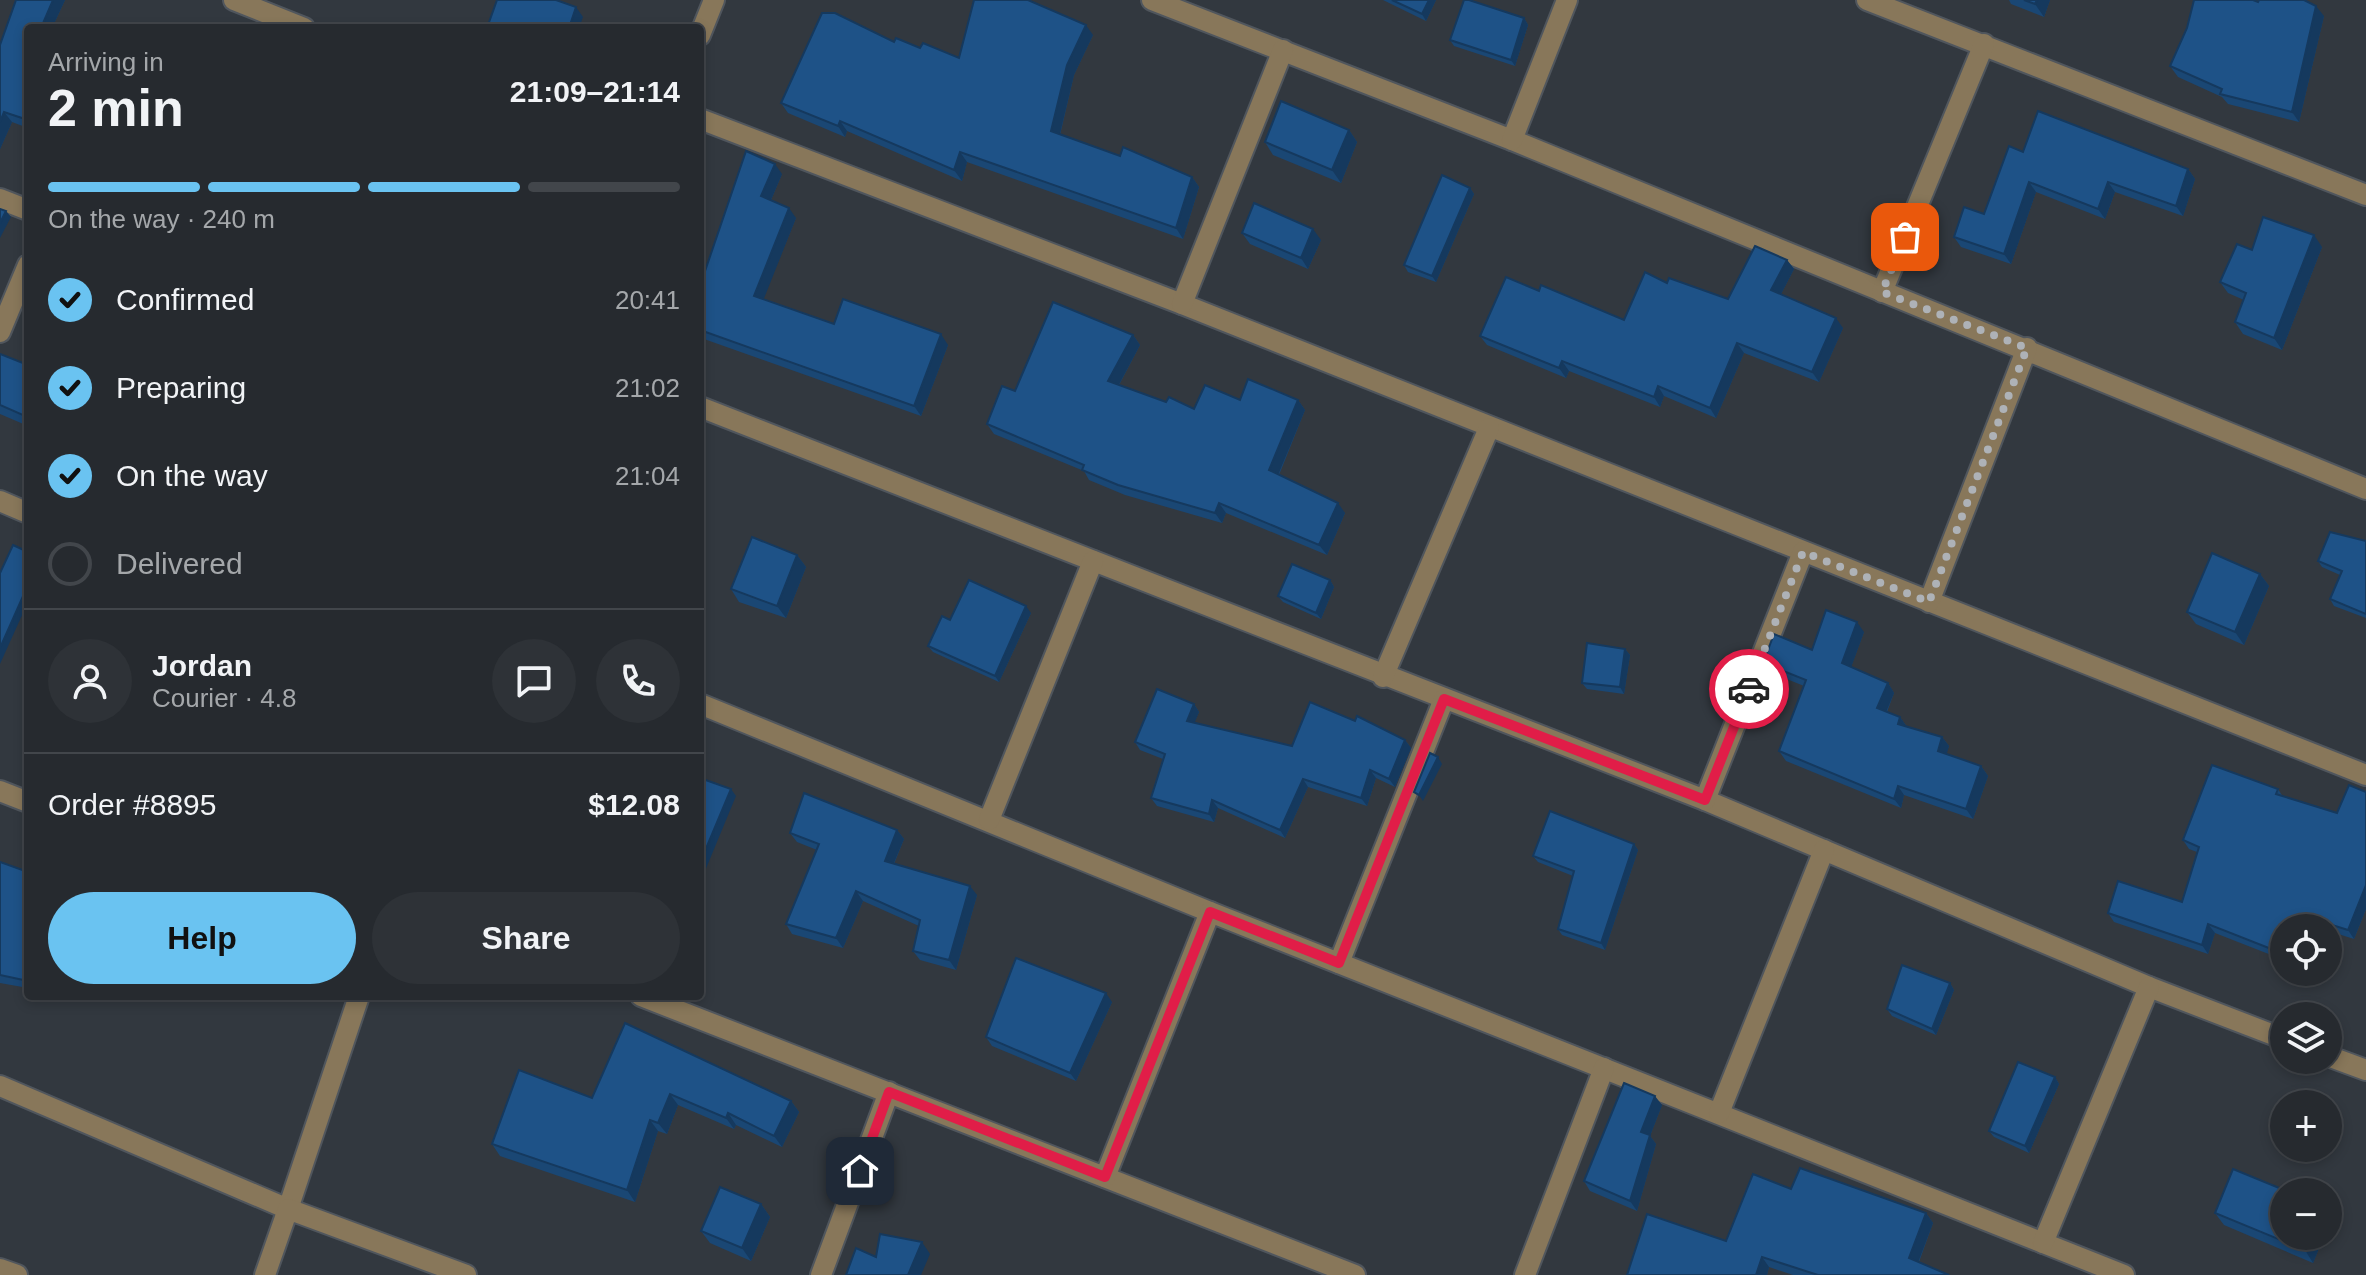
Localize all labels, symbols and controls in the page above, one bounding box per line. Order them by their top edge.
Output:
text: Arriving in [48,47,164,77]
text: 21:09–21:14 [510,75,680,108]
text: 2 min [48,79,184,137]
pin [1871,203,1939,271]
text: On the way · 240 m [48,204,275,234]
icon: bag [1883,215,1927,259]
icon: check [48,278,92,322]
text: Confirmed [116,283,254,316]
text: 20:41 [615,285,680,315]
icon: check [48,366,92,410]
text: Preparing [116,371,246,404]
text: 21:02 [615,373,680,403]
icon: check [48,454,92,498]
text: On the way [116,459,268,492]
text: 21:04 [615,461,680,491]
text: Delivered [116,547,243,580]
button: person [48,639,132,723]
button: chat [492,639,576,723]
button: phone [596,639,680,723]
text: Jordan [152,649,252,682]
courier [1709,649,1789,729]
icon: car [1727,667,1771,711]
text: Courier · 4.8 [152,683,297,713]
text: Order #8895 [48,788,216,821]
text: $12.08 [588,788,680,821]
button: Help [48,892,356,984]
button: Share [372,892,680,984]
map controls [2270,914,2342,1250]
button: locate [2270,914,2342,986]
button: layers [2270,1002,2342,1074]
button: + [2270,1090,2342,1162]
pin [826,1137,894,1205]
icon: home [838,1149,882,1193]
button: − [2270,1178,2342,1250]

